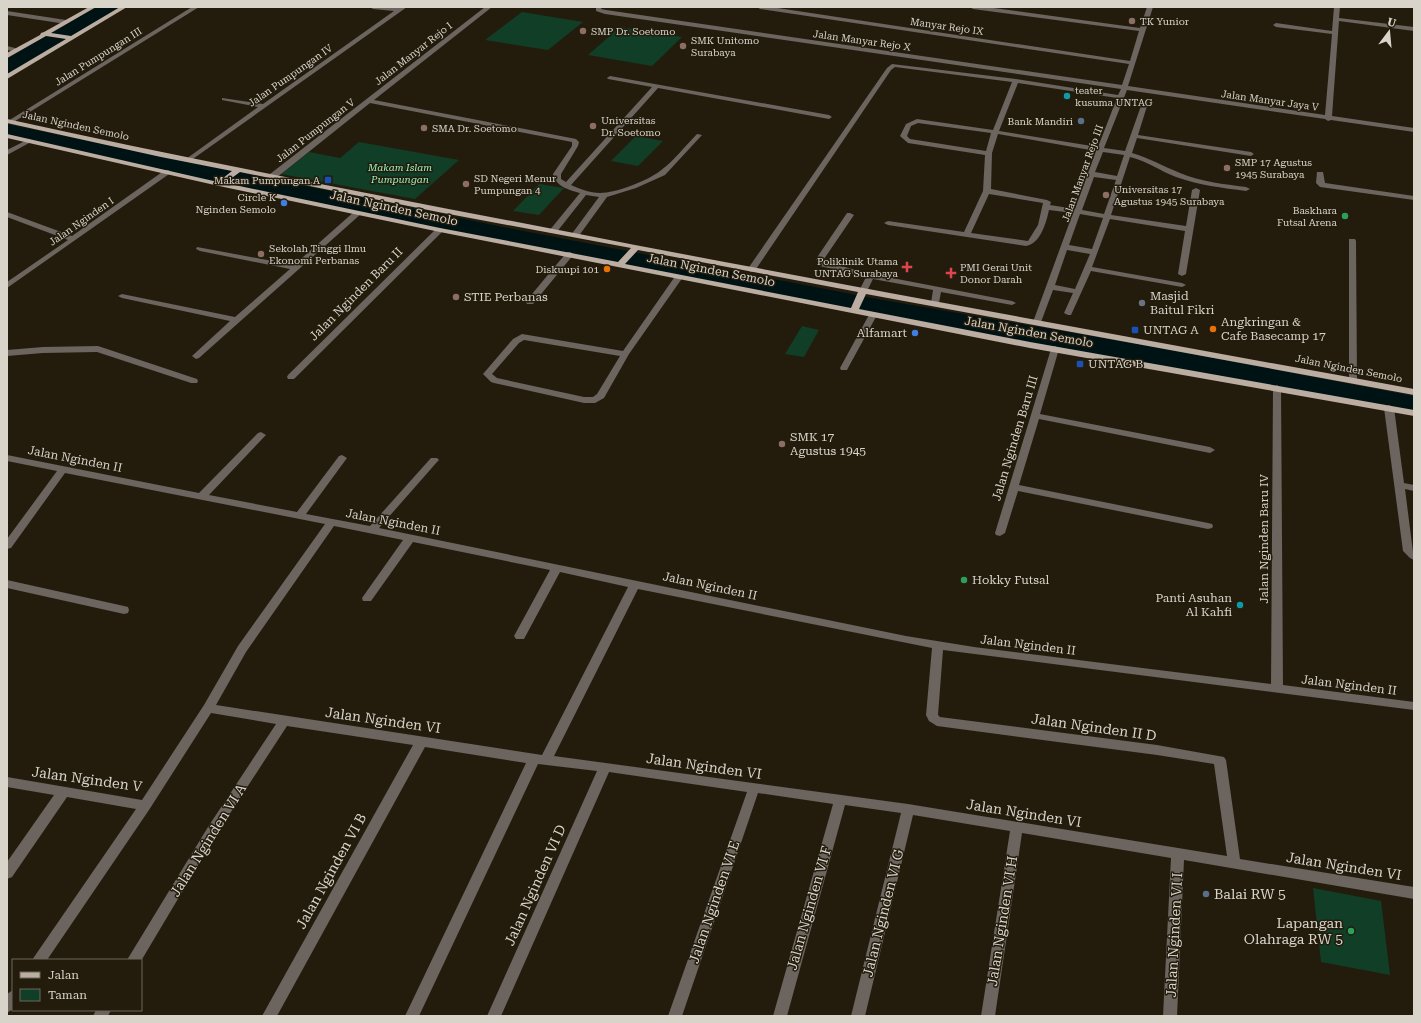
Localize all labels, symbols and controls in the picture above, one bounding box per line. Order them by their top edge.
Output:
north arrow [1369,12,1409,52]
text: U [1386,15,1398,30]
street label: Manyar Rejo IX [909,16,985,37]
marker: TK Yunior [1127,16,1137,26]
place label: TK Yunior [1140,16,1189,27]
street label: Jalan Manyar Rejo I [372,20,454,87]
street label: Jalan Pumpungan III [53,25,144,88]
marker: SMP Dr. Soetomo [578,26,588,36]
place label: SMP Dr. Soetomo [591,26,675,37]
street label: Jalan Manyar Rejo X [812,28,912,53]
place label: SMK Unitomo Surabaya [691,35,759,58]
marker: SMK Unitomo Surabaya [678,41,688,51]
street label: Jalan Pumpungan IV [246,42,334,109]
place label: teater kusuma UNTAG [1075,85,1153,108]
street label: Jalan Manyar Jaya V [1220,88,1319,113]
marker: teater kusuma UNTAG [1062,91,1072,101]
street label: Jalan Pumpungan V [274,96,357,164]
street label: Jalan Nginden Semolo [22,109,130,142]
place label: Universitas Dr. Soetomo [601,115,661,138]
place label: Bank Mandiri [1008,116,1073,127]
marker: Bank Mandiri [1076,116,1086,126]
marker: Universitas Dr. Soetomo [588,121,598,131]
marker: SMA Dr. Soetomo [419,123,429,133]
place label: SMA Dr. Soetomo [432,123,517,134]
street label: Jalan Manyar Rejo III [1060,123,1105,223]
place label: SMP 17 Agustus 1945 Surabaya [1235,157,1312,180]
park label: Makam Islam Pumpungan [367,162,432,185]
marker: SMP 17 Agustus 1945 Surabaya [1222,163,1232,173]
place label: SD Negeri Menur Pumpungan 4 [474,173,556,196]
place label: Makam Pumpungan A [214,175,320,186]
marker: Makam Pumpungan A [323,175,333,185]
marker: SD Negeri Menur Pumpungan 4 [461,179,471,189]
place label: Universitas 17 Agustus 1945 Surabaya [1114,184,1225,207]
street label: Jalan Nginden Semolo [329,188,459,228]
marker: Universitas 17 Agustus 1945 Surabaya [1101,190,1111,200]
place label: Circle K Nginden Semolo [196,192,277,215]
street label: Jalan Nginden I [47,195,116,248]
marker: Circle K Nginden Semolo [279,198,289,208]
place label: Baskhara Futsal Arena [1277,205,1338,228]
marker: Baskhara Futsal Arena [1340,211,1350,221]
place label: Sekolah Tinggi Ilmu Ekonomi Perbanas [269,243,367,266]
street label: Jalan Nginden Baru II [307,245,405,343]
marker: Sekolah Tinggi Ilmu Ekonomi Perbanas [256,249,266,259]
street label: Jalan Nginden Semolo [646,251,776,289]
place label: Poliklinik Utama UNTAG Surabaya [814,256,899,279]
marker: Poliklinik Utama UNTAG Surabaya [901,261,913,273]
place label: PMI Gerai Unit Donor Darah [960,262,1032,285]
place label: Diskuupi 101 [536,264,599,275]
marker: Diskuupi 101 [602,264,612,274]
marker: PMI Gerai Unit Donor Darah [945,267,957,279]
place label: Masjid Baitul Fikri [1150,289,1215,317]
place label: STIE Perbanas [464,290,548,304]
marker: STIE Perbanas [451,292,461,302]
marker: Masjid Baitul Fikri [1137,298,1147,308]
street label: Jalan Nginden Semolo [964,314,1094,350]
place label: Angkringan & Cafe Basecamp 17 [1221,315,1326,343]
place label: UNTAG A [1143,323,1199,337]
marker: Angkringan & Cafe Basecamp 17 [1208,324,1218,334]
marker: UNTAG A [1130,325,1140,335]
place label: Alfamart [857,326,908,340]
marker: Alfamart [910,328,920,338]
street label: Jalan Nginden Semolo [1294,353,1403,384]
place label: UNTAG B [1088,357,1143,371]
marker: UNTAG B [1075,359,1085,369]
street label: Jalan Nginden Baru III [989,374,1041,502]
place label: SMK 17 Agustus 1945 [790,430,866,458]
marker: SMK 17 Agustus 1945 [777,439,787,449]
street label: Jalan Nginden II [27,443,123,475]
street label: Jalan Nginden Baru IV [1257,474,1271,604]
street label: Jalan Nginden II [345,506,441,538]
street label: Jalan Nginden II [662,569,758,603]
place label: Hokky Futsal [972,573,1049,587]
marker: Hokky Futsal [959,575,969,585]
place label: Panti Asuhan Al Kahfi [1155,591,1232,619]
marker: Panti Asuhan Al Kahfi [1235,600,1245,610]
street label: Jalan Nginden II [980,632,1076,658]
street label: Jalan Nginden II [1301,672,1397,698]
street label: Jalan Nginden VI [324,704,442,736]
street label: Jalan Nginden II D [1030,710,1158,744]
street label: Jalan Nginden VI [645,750,763,782]
street label: Jalan Nginden V [31,763,143,795]
street label: Jalan Nginden VI A [167,781,249,899]
street label: Jalan Nginden VI [965,796,1083,830]
street label: Jalan Nginden VI B [293,811,369,931]
street label: Jalan Nginden VI D [501,822,569,948]
street label: Jalan Nginden VI E [685,838,743,966]
street label: Jalan Nginden VI F [784,844,834,972]
street label: Jalan Nginden VI G [859,847,907,978]
street label: Jalan Nginden VI [1285,849,1403,883]
street label: Jalan Nginden VI H [984,854,1020,987]
street label: Jalan Nginden VI I [1163,872,1185,998]
place label: Balai RW 5 [1214,886,1286,902]
marker: Balai RW 5 [1201,889,1211,899]
place label: Lapangan Olahraga RW 5 [1244,915,1343,947]
marker: Lapangan Olahraga RW 5 [1346,926,1356,936]
legend [12,959,142,1011]
text: Jalan [48,968,79,982]
text: Taman [48,988,87,1002]

